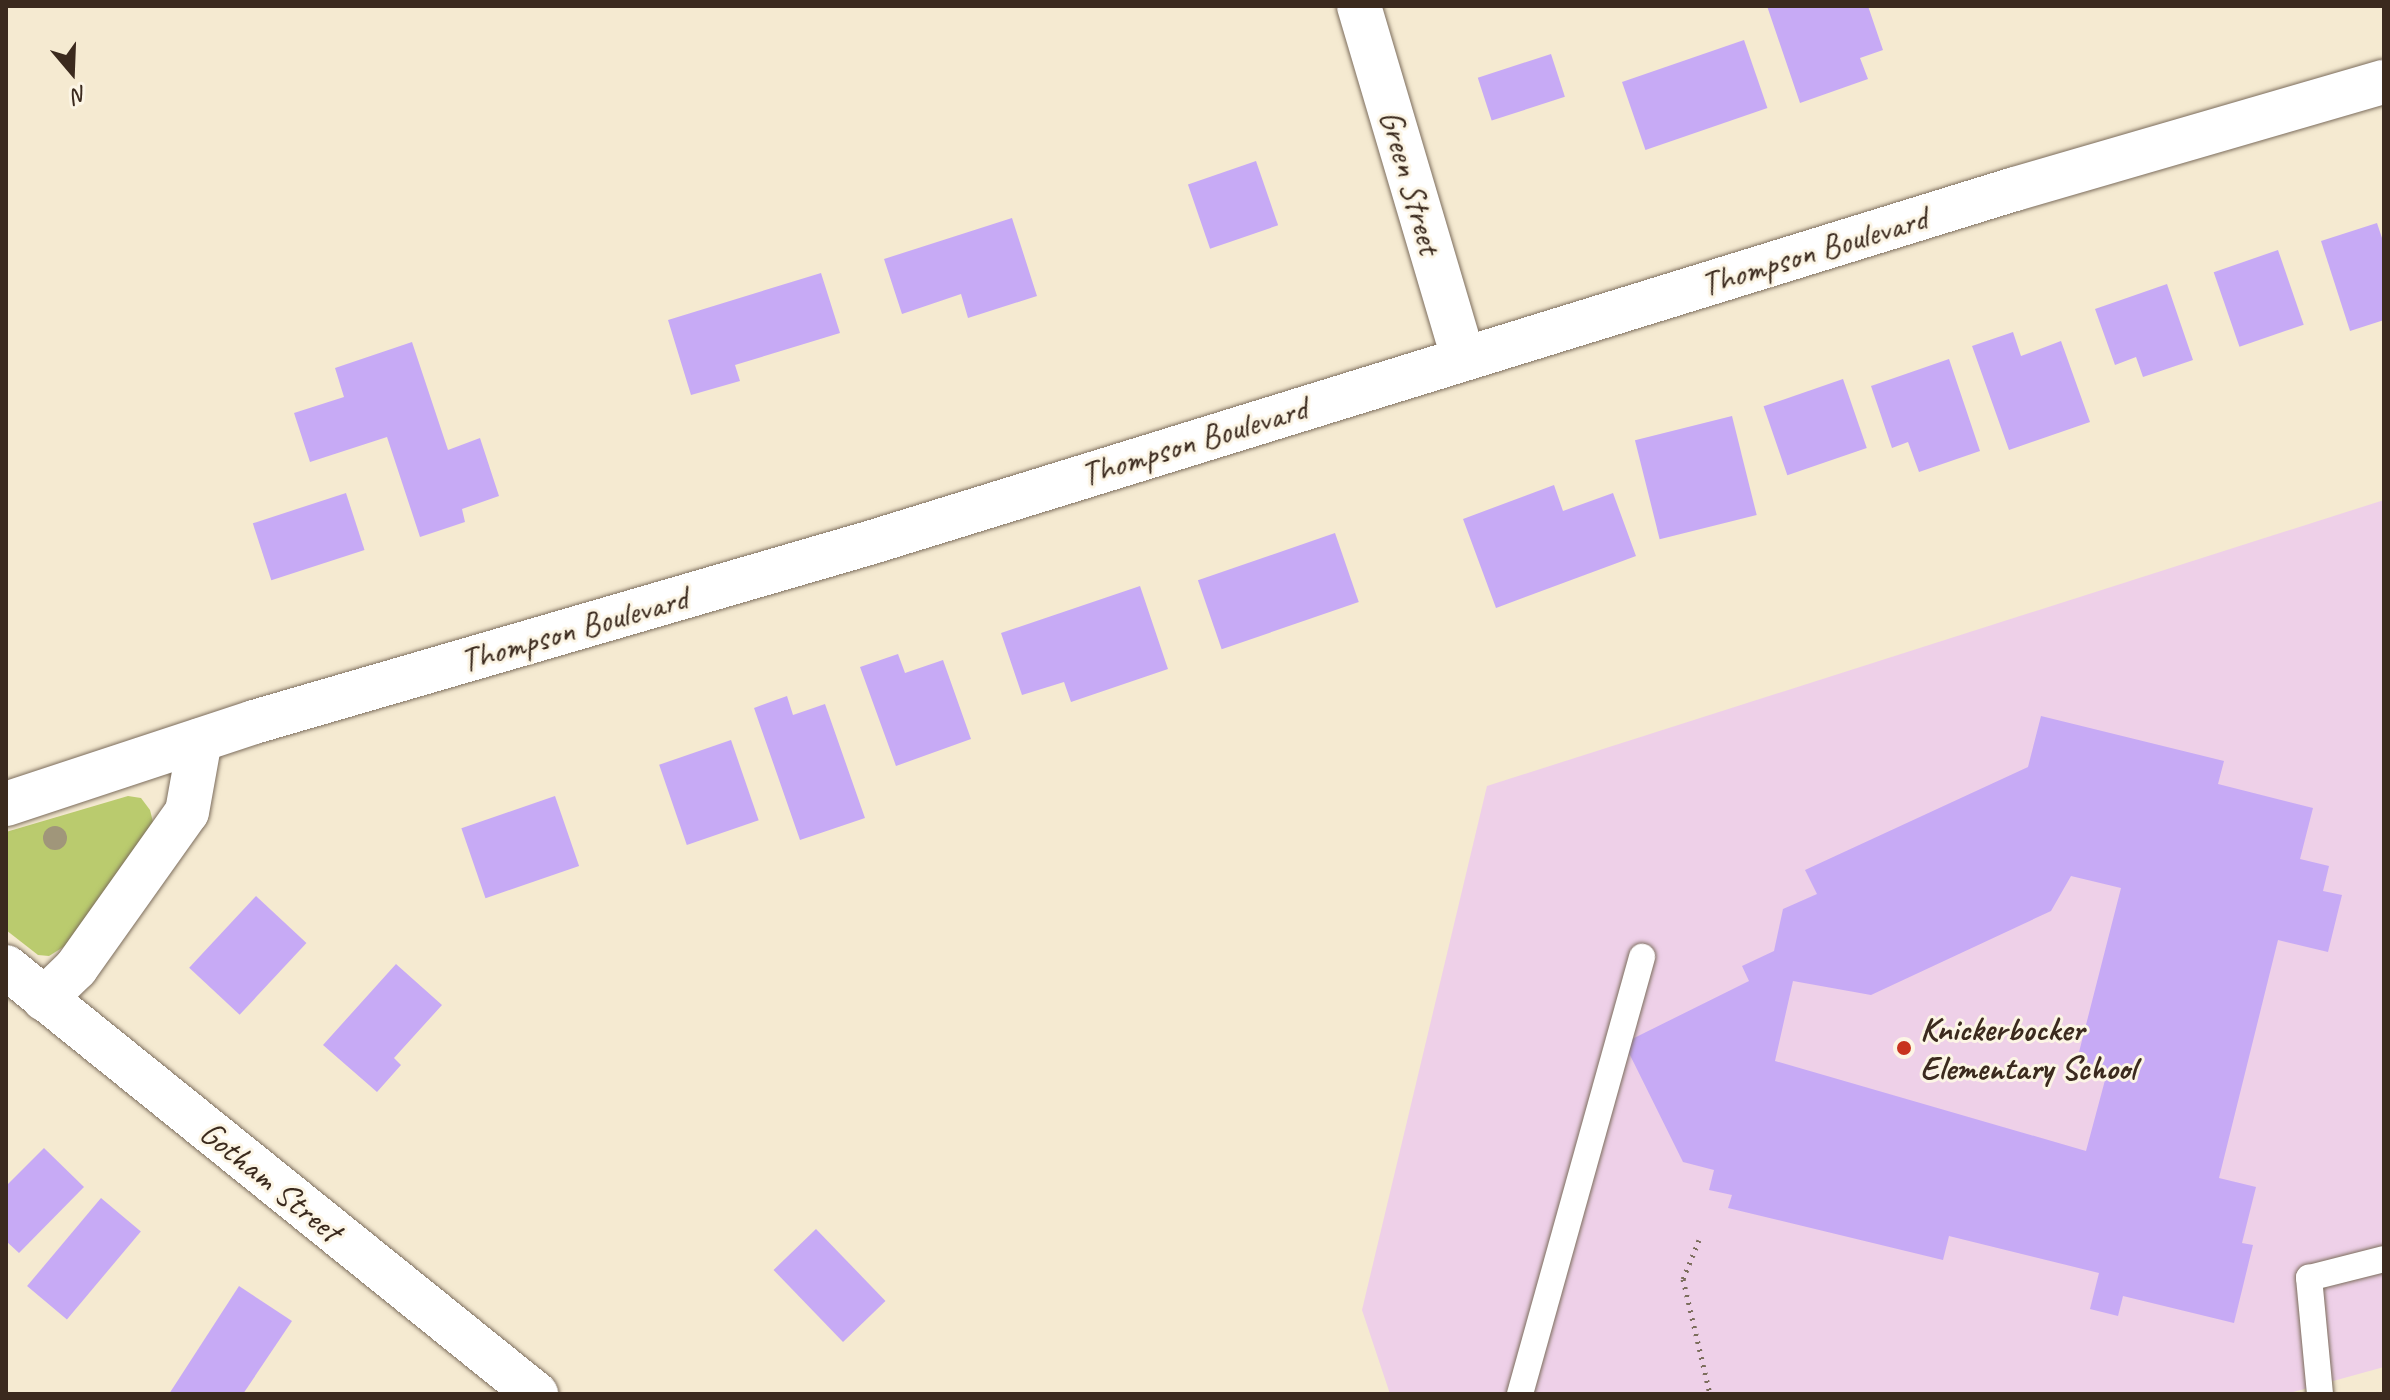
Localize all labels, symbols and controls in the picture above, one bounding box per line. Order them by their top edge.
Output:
north arrow [32,32,112,112]
text: N [69,79,91,110]
street label: Green Street [1371,105,1451,259]
street label: Thompson Boulevard [1695,197,1933,305]
street label: Thompson Boulevard [1075,387,1313,495]
street label: Thompson Boulevard [455,577,693,681]
place label: Knickerbocker Elementary School [1920,1008,2136,1088]
marker: Knickerbocker Elementary School [1895,1039,1913,1057]
street label: Gotham Street [192,1112,350,1250]

